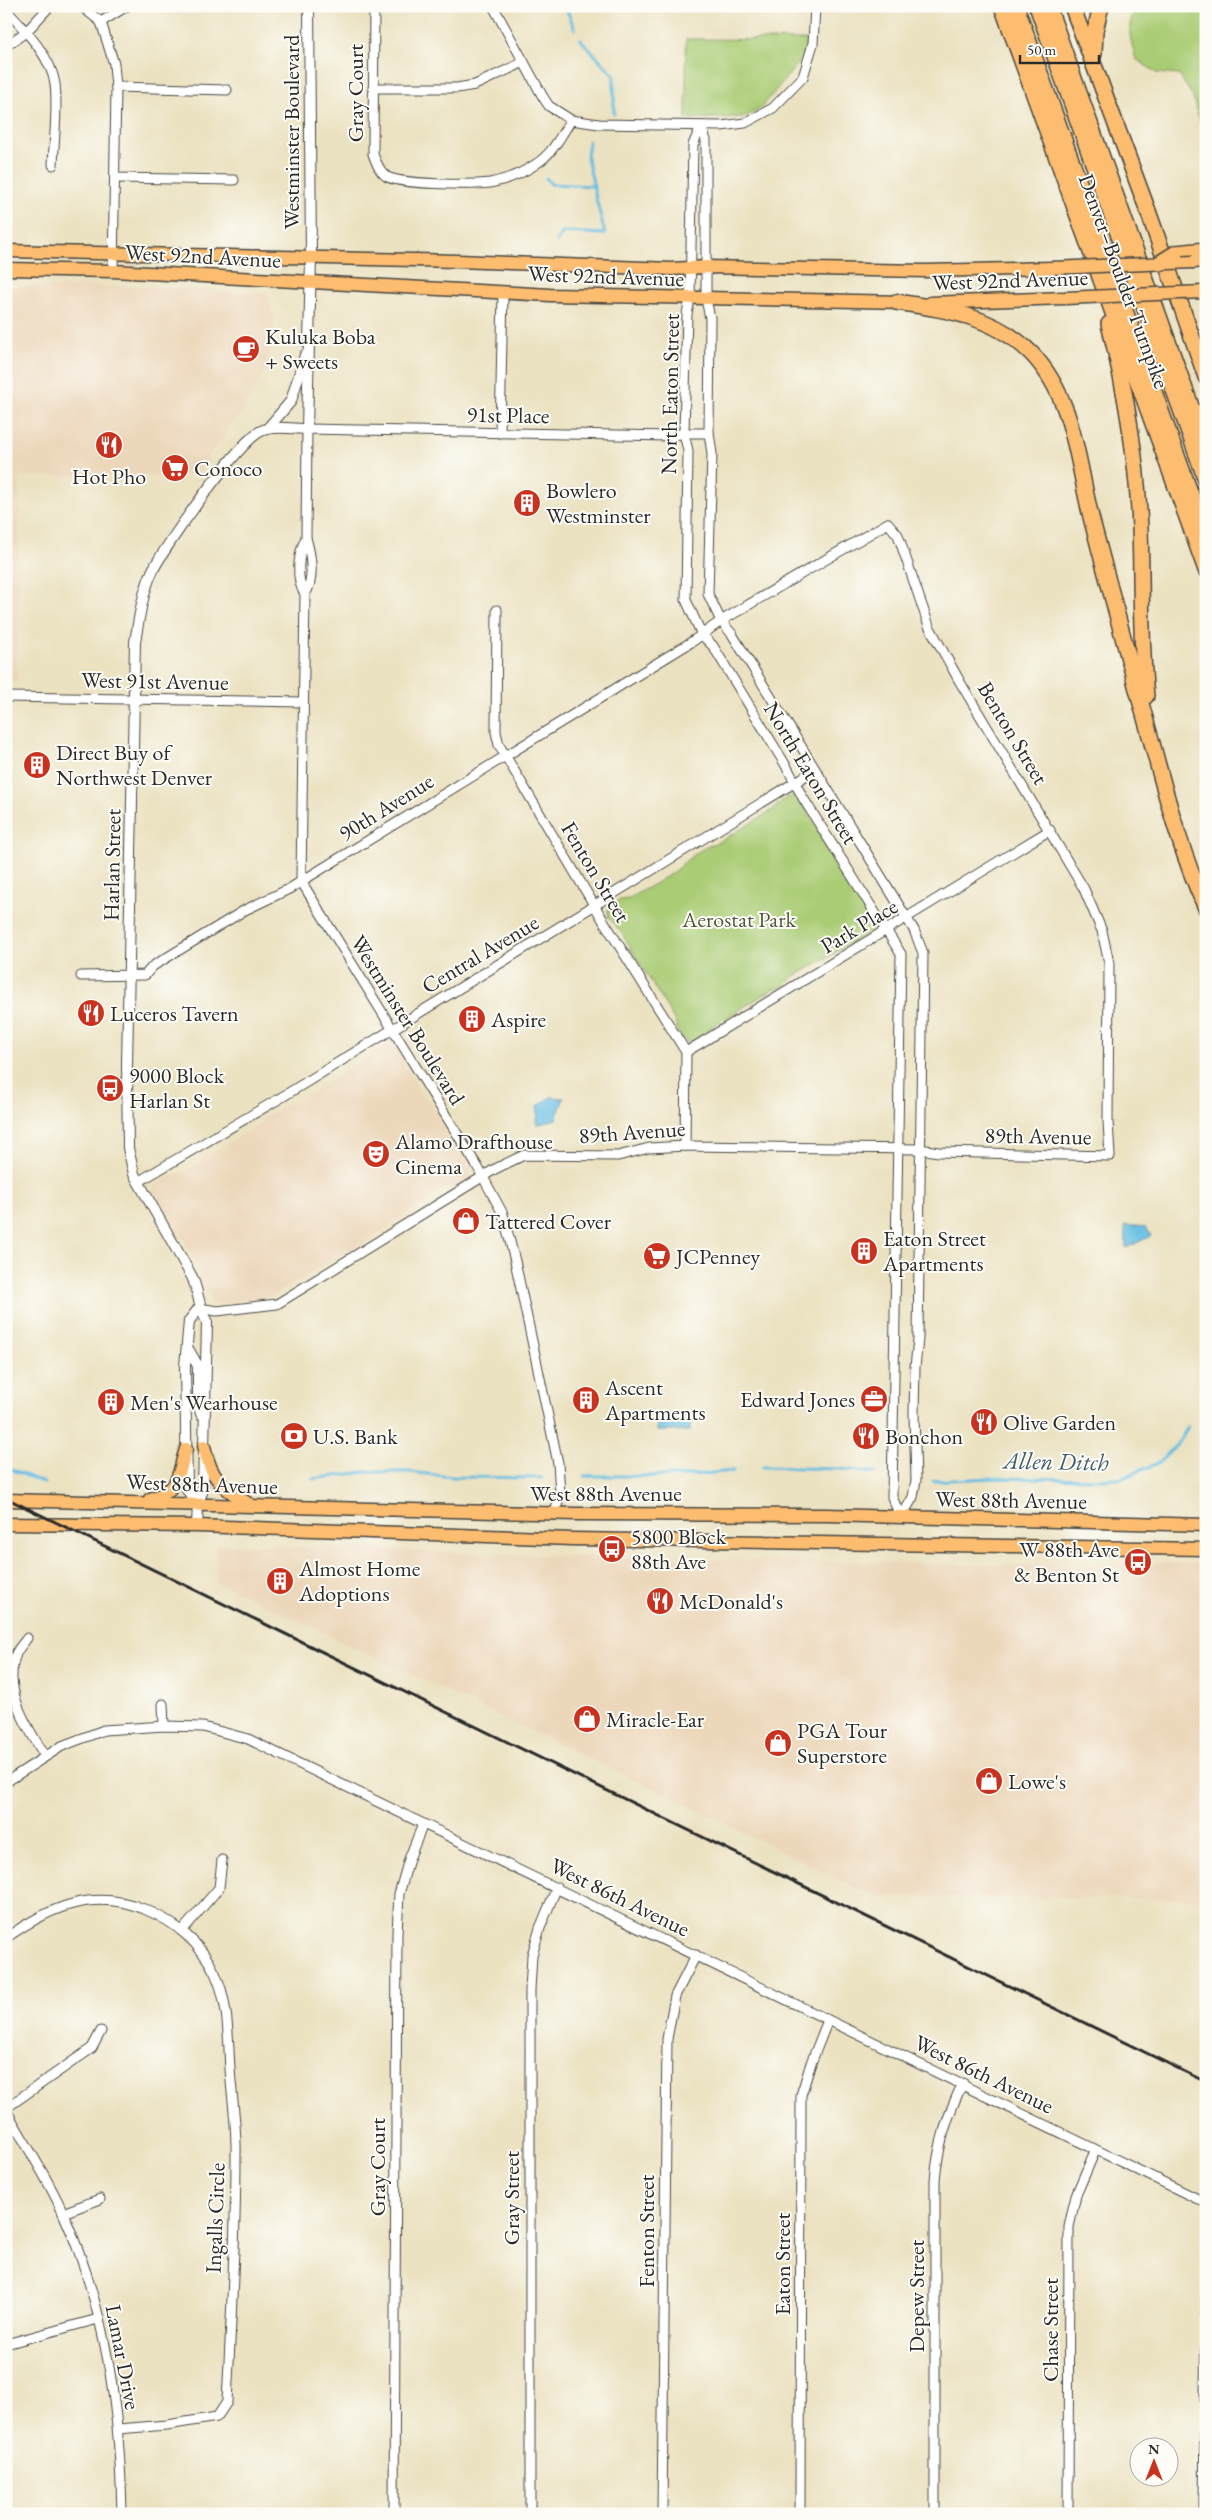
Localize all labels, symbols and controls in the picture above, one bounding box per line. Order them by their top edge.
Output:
scale bar [1020,32,1098,64]
street label: Westminster Boulevard [277,34,306,229]
text: 50 m [1027,40,1056,59]
street label: Gray Court [341,44,370,142]
street label: Denver–Boulder Turnpike [1072,170,1176,393]
street label: West 92nd Avenue [124,237,282,275]
street label: West 92nd Avenue [527,259,685,293]
street label: West 92nd Avenue [931,263,1089,297]
street label: North Eaton Street [654,313,686,475]
place label: Kuluka Boba + Sweets [265,322,376,376]
cafe icon: Kuluka Boba + Sweets [231,334,261,364]
street label: 91st Place [466,400,550,430]
restaurant icon: Hot Pho [94,430,124,460]
supermarket icon: Conoco [160,453,190,483]
place label: Conoco [194,454,263,483]
place label: Hot Pho [72,462,146,491]
place label: Bowlero Westminster [546,476,651,530]
building icon: Bowlero Westminster [512,488,542,518]
street label: West 91st Avenue [81,665,229,697]
street label: Benton Street [971,676,1055,790]
street label: North Eaton Street [757,696,865,850]
place label: Direct Buy of Northwest Denver [56,738,213,792]
building icon: Direct Buy of Northwest Denver [22,750,52,780]
street label: 90th Avenue [333,766,439,848]
street label: Harlan Street [97,808,127,921]
street label: Fenton Street [554,816,638,928]
street label: Park Place [815,891,903,960]
park label: Aerostat Park [681,905,796,934]
street label: Central Avenue [416,907,544,1000]
street label: Westminster Boulevard [344,930,472,1111]
restaurant icon: Luceros Tavern [76,998,106,1028]
place label: Luceros Tavern [110,999,239,1028]
building icon: Aspire [457,1004,487,1034]
place label: Aspire [490,1005,546,1034]
place label: 9000 Block Harlan St [129,1061,225,1115]
bus stop icon: 9000 Block Harlan St [95,1073,125,1103]
street label: 89th Avenue [578,1114,687,1150]
street label: 89th Avenue [984,1121,1092,1151]
place label: Alamo Drafthouse Cinema [394,1127,553,1181]
theatre icon: Alamo Drafthouse Cinema [361,1139,391,1169]
shop icon: Tattered Cover [451,1206,481,1236]
place label: Tattered Cover [485,1207,612,1236]
place label: Eaton Street Apartments [882,1224,986,1278]
building icon: Eaton Street Apartments [849,1236,879,1266]
supermarket icon: JCPenney [642,1241,672,1271]
place label: JCPenney [674,1242,761,1271]
place label: Ascent Apartments [604,1373,706,1427]
office icon: Edward Jones [859,1384,889,1414]
building icon: Ascent Apartments [571,1385,601,1415]
place label: Edward Jones [740,1385,855,1414]
building icon: Men's Wearhouse [96,1387,126,1417]
place label: Men's Wearhouse [130,1388,278,1417]
restaurant icon: Olive Garden [969,1407,999,1437]
place label: Olive Garden [1003,1408,1116,1437]
bank icon: U.S. Bank [279,1421,309,1451]
restaurant icon: Bonchon [851,1421,881,1451]
place label: U.S. Bank [313,1422,398,1451]
place label: Bonchon [885,1422,964,1451]
water label: Allen Ditch [1001,1445,1109,1477]
street label: West 88th Avenue [126,1467,279,1501]
street label: West 88th Avenue [530,1479,682,1508]
street label: West 88th Avenue [935,1484,1088,1516]
place label: 5800 Block 88th Ave [631,1522,727,1576]
bus stop icon: 5800 Block 88th Ave [597,1534,627,1564]
place label: W 88th Ave & Benton St [1014,1535,1119,1589]
bus stop icon: W 88th Ave & Benton St [1123,1547,1153,1577]
place label: Almost Home Adoptions [298,1554,421,1608]
building icon: Almost Home Adoptions [265,1566,295,1596]
restaurant icon: McDonald's [645,1586,675,1616]
place label: McDonald's [679,1587,783,1616]
shop icon: Miracle-Ear [572,1704,602,1734]
place label: Miracle-Ear [606,1705,705,1734]
place label: PGA Tour Superstore [797,1716,888,1770]
shop icon: PGA Tour Superstore [763,1728,793,1758]
shop icon: Lowe's [974,1766,1004,1796]
place label: Lowe's [1008,1767,1066,1796]
street label: West 86th Avenue [545,1851,695,1943]
street label: West 86th Avenue [909,2028,1059,2120]
street label: Gray Court [363,2118,392,2216]
street label: Gray Street [497,2151,526,2245]
street label: Ingalls Circle [199,2162,231,2274]
street label: Fenton Street [632,2174,661,2287]
street label: Eaton Street [768,2213,797,2315]
street label: Depew Street [902,2239,931,2352]
street label: Chase Street [1036,2278,1065,2382]
street label: Lamar Drive [99,2302,147,2412]
north arrow [1130,2438,1180,2488]
text: N [1148,2440,1160,2458]

